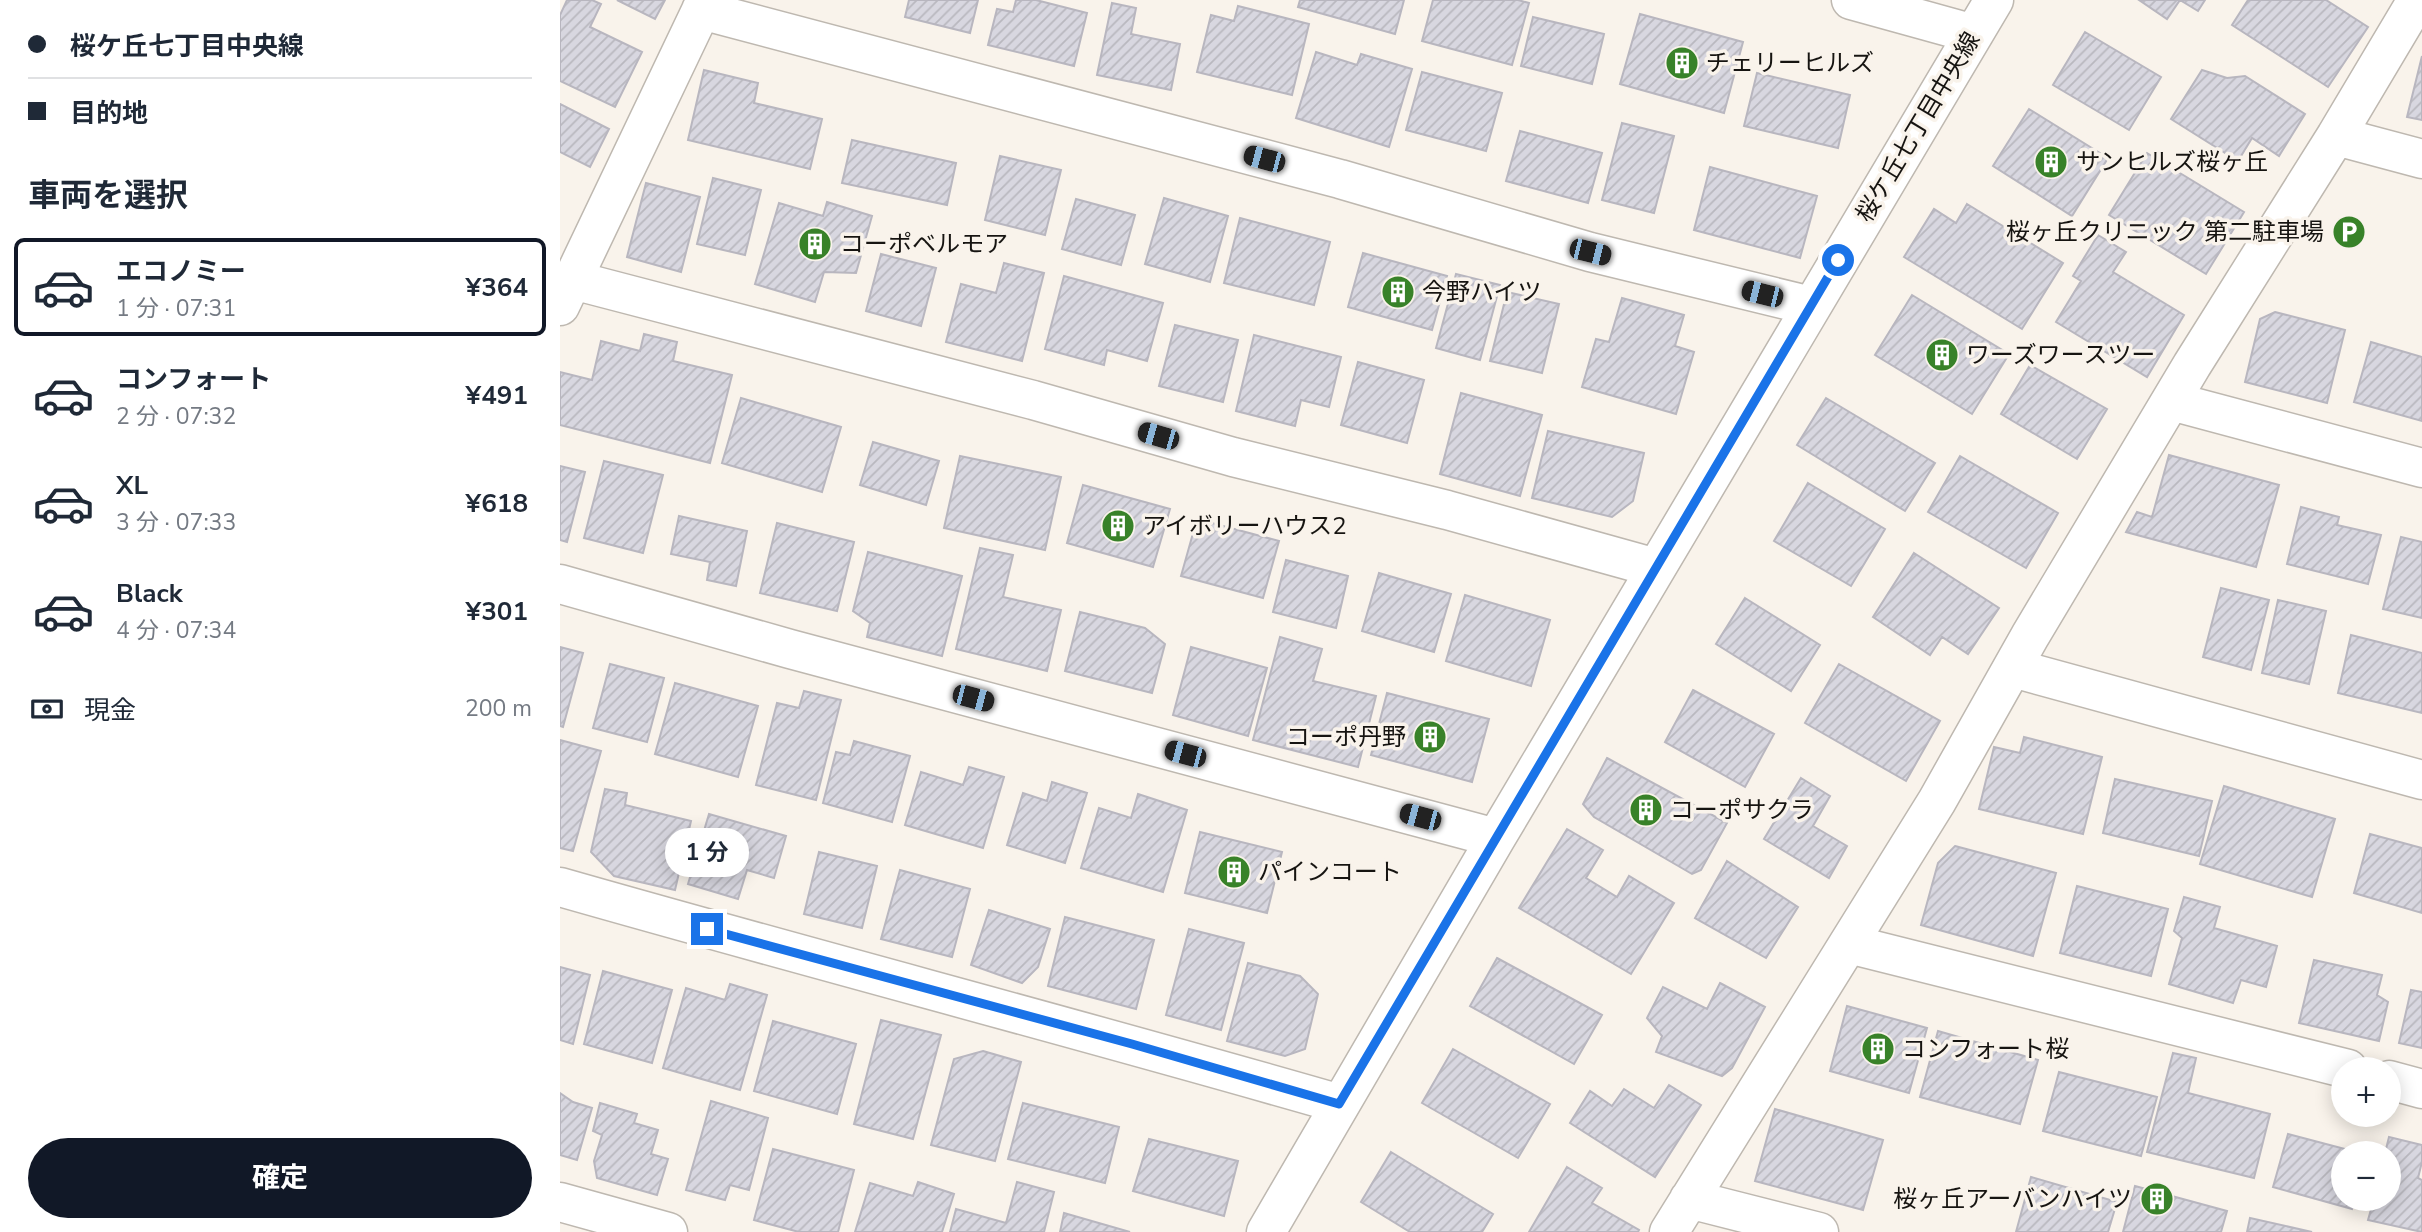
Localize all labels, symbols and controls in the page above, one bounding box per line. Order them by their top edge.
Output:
street label: 桜ケ丘七丁目中央線 [1849,26,1987,228]
text: 桜ケ丘七丁目中央線 [70,29,304,64]
building icon: チェリーヒルズ [1663,44,1701,82]
place label: チェリーヒルズ [1706,47,1874,79]
text: 目的地 [70,96,148,131]
car [1241,143,1288,175]
building icon: サンヒルズ桜ヶ丘 [2032,143,2070,181]
place label: サンヒルズ桜ヶ丘 [2076,146,2268,178]
text: 車両を選択 [28,174,188,217]
parking icon: 桜ヶ丘クリニック 第二駐車場 [2330,213,2368,251]
place label: 桜ヶ丘クリニック 第二駐車場 [2006,216,2324,248]
building icon: コーポベルモア [796,225,834,263]
place label: コーポベルモア [840,228,1008,260]
car [1568,237,1613,267]
route start [1822,244,1854,276]
text: エコノミー [116,254,246,289]
icon: car [32,256,95,319]
text: ¥364 [466,270,528,305]
building icon: 今野ハイツ [1379,273,1417,311]
place label: 今野ハイツ [1422,276,1542,308]
car [1740,279,1785,309]
text: 1 分 · 07:31 [116,293,236,324]
building icon: ワーズワースツー [1923,336,1961,374]
place label: ワーズワースツー [1966,339,2156,371]
text: コンフォート [116,362,271,397]
icon: car [32,364,95,427]
text: ¥491 [466,378,528,413]
text: 2 分 · 07:32 [116,401,236,432]
car [1135,420,1182,452]
text: XL [116,468,148,503]
icon: car [32,472,95,535]
text: ¥618 [466,486,528,521]
text: 3 分 · 07:33 [116,507,236,538]
building icon: アイボリーハウス2 [1099,507,1137,545]
place label: アイボリーハウス2 [1142,510,1347,542]
text: Black [116,576,183,611]
icon: car [32,580,95,643]
text: ¥301 [466,594,528,629]
text: 4 分 · 07:34 [116,615,236,646]
car [950,682,997,714]
icon: cash [28,690,66,728]
text: 現金 [84,693,136,728]
text: 200 m [465,693,532,724]
building icon: コーポ丹野 [1411,718,1449,756]
place label: コーポ丹野 [1286,721,1406,753]
car [1162,738,1209,770]
building icon: コーポサクラ [1627,791,1665,829]
place label: コーポサクラ [1670,794,1814,826]
car [1397,801,1444,833]
callout: 1 分 [665,828,749,876]
text: 1 分 [685,837,729,868]
building icon: パインコート [1215,853,1253,891]
place label: パインコート [1258,856,1402,888]
route end [691,913,723,945]
building icon: コンフォート桜 [1859,1030,1897,1068]
place label: コンフォート桜 [1902,1033,2069,1065]
map controls [2331,1057,2401,1211]
button: + [2331,1057,2401,1127]
button: 確定 [28,1138,532,1218]
button: − [2331,1141,2401,1211]
building icon: 桜ヶ丘アーバンハイツ [2138,1180,2176,1218]
place label: 桜ヶ丘アーバンハイツ [1893,1183,2132,1215]

